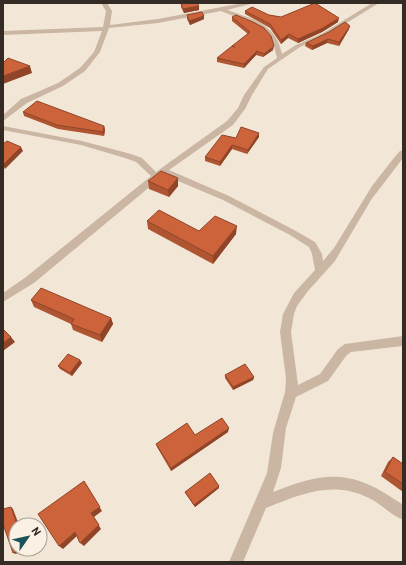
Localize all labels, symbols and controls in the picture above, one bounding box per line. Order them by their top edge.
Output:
north arrow [8,517,48,557]
text: N [29,524,44,538]

